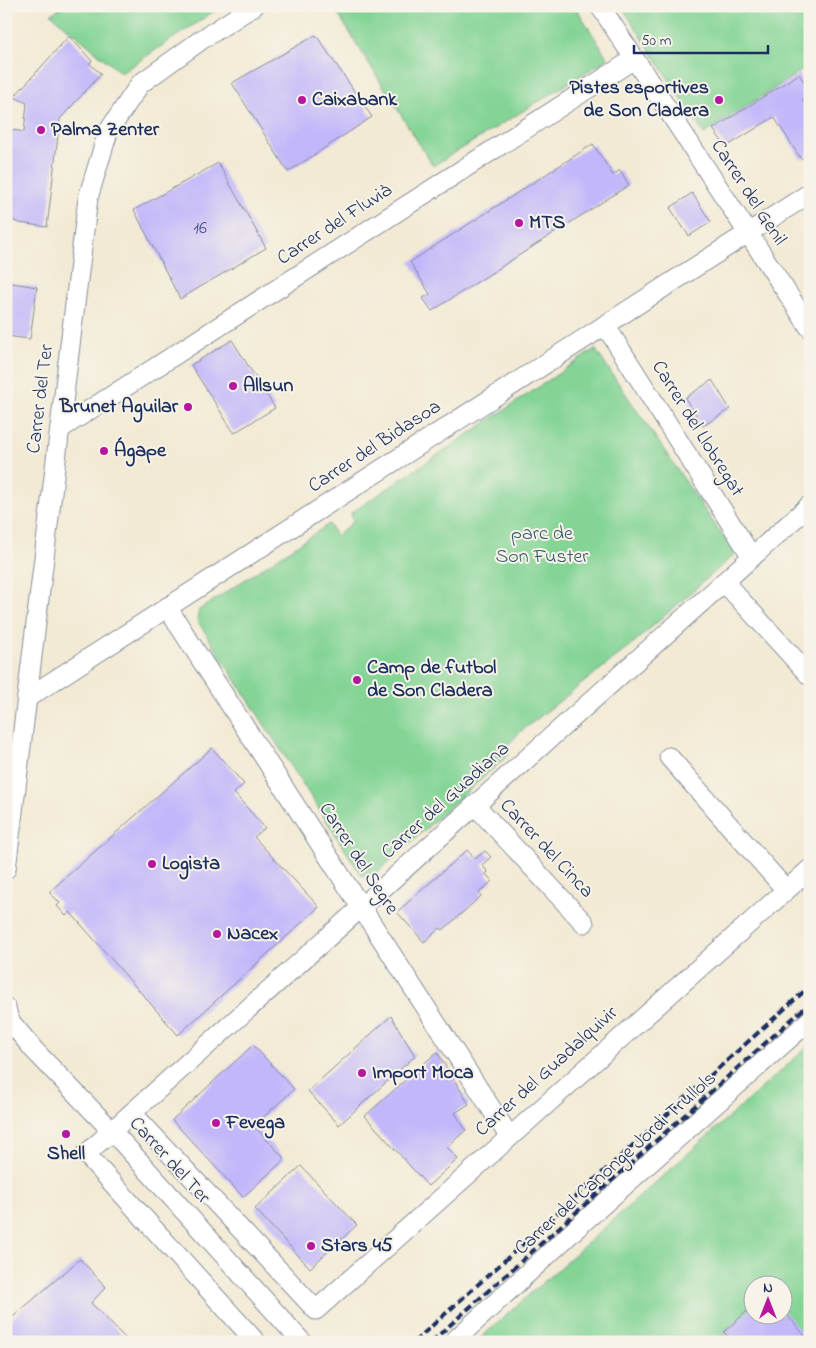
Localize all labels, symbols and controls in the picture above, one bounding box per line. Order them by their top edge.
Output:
scale bar [634,22,767,54]
text: 50 m [641,30,672,52]
place label: Pistes esportives de Son Cladera [570,74,709,126]
place label: Caixabank [312,86,398,115]
marker: Caixabank [296,94,308,106]
marker: Pistes esportives de Son Cladera [713,94,725,106]
place label: Palma Zenter [51,116,160,145]
marker: Palma Zenter [35,124,47,136]
street label: Carrer del Genil [703,134,793,252]
street label: Carrer del Fluvià [272,177,398,273]
place label: MTS [529,209,566,238]
house number: 16 [193,216,207,242]
marker: MTS [513,217,525,229]
street label: Carrer del Ter [20,342,62,455]
street label: Carrer del Llobregat [643,355,751,503]
place label: Allsun [243,372,294,401]
marker: Allsun [227,380,239,392]
place label: Brunet Aguilar [59,393,179,423]
street label: Carrer del Bidasoa [303,393,447,501]
marker: Brunet Aguilar [182,401,194,413]
place label: Ágape [114,436,167,467]
marker: Ágape [98,445,110,457]
park label: parc de Son Fuster [495,520,589,572]
place label: Camp de futbol de Son Cladera [367,654,496,706]
marker: Camp de futbol de Son Cladera [351,674,363,686]
street label: Carrer del Guadiana [375,735,517,867]
street label: Carrer del Cinca [492,793,600,905]
street label: Carrer del Segre [310,797,405,922]
place label: Logista [162,850,220,880]
marker: Logista [146,858,158,870]
place label: Nacex [227,920,278,949]
marker: Nacex [211,928,223,940]
street label: Carrer del Guadalquivir [469,999,626,1144]
place label: Import Moca [372,1059,474,1088]
street label: Carrer del Canonge Jordi Trullols [509,1065,724,1264]
marker: Import Moca [356,1067,368,1079]
place label: Fevega [225,1109,285,1139]
street label: Carrer del Ter [122,1111,217,1212]
marker: Fevega [210,1117,222,1129]
marker: Shell [60,1128,72,1140]
place label: Shell [47,1140,85,1169]
place label: Stars 45 [321,1232,393,1261]
marker: Stars 45 [305,1240,317,1252]
north arrow [744,1276,794,1326]
text: N [763,1278,773,1299]

